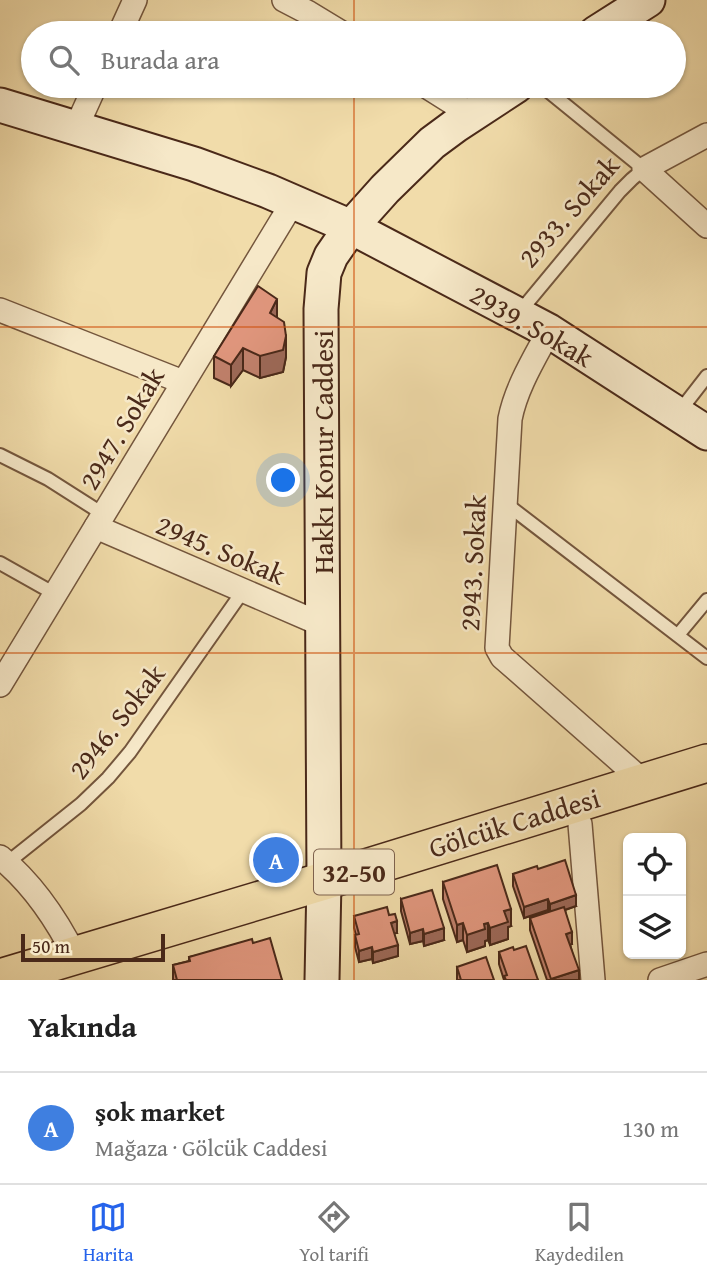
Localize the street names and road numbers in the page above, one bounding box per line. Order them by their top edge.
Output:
street label: 2933. Sokak [508,145,629,276]
street label: 2939. Sokak [463,273,602,377]
street label: Hakkı Konur Caddesi [302,330,343,574]
street label: 2947. Sokak [68,358,174,497]
street label: 2943. Sokak [448,493,496,632]
street label: 2945. Sokak [150,503,293,595]
street label: 2946. Sokak [58,654,175,787]
street label: Gölcük Caddesi [423,776,605,867]
road number: 32-50 [314,850,394,894]

